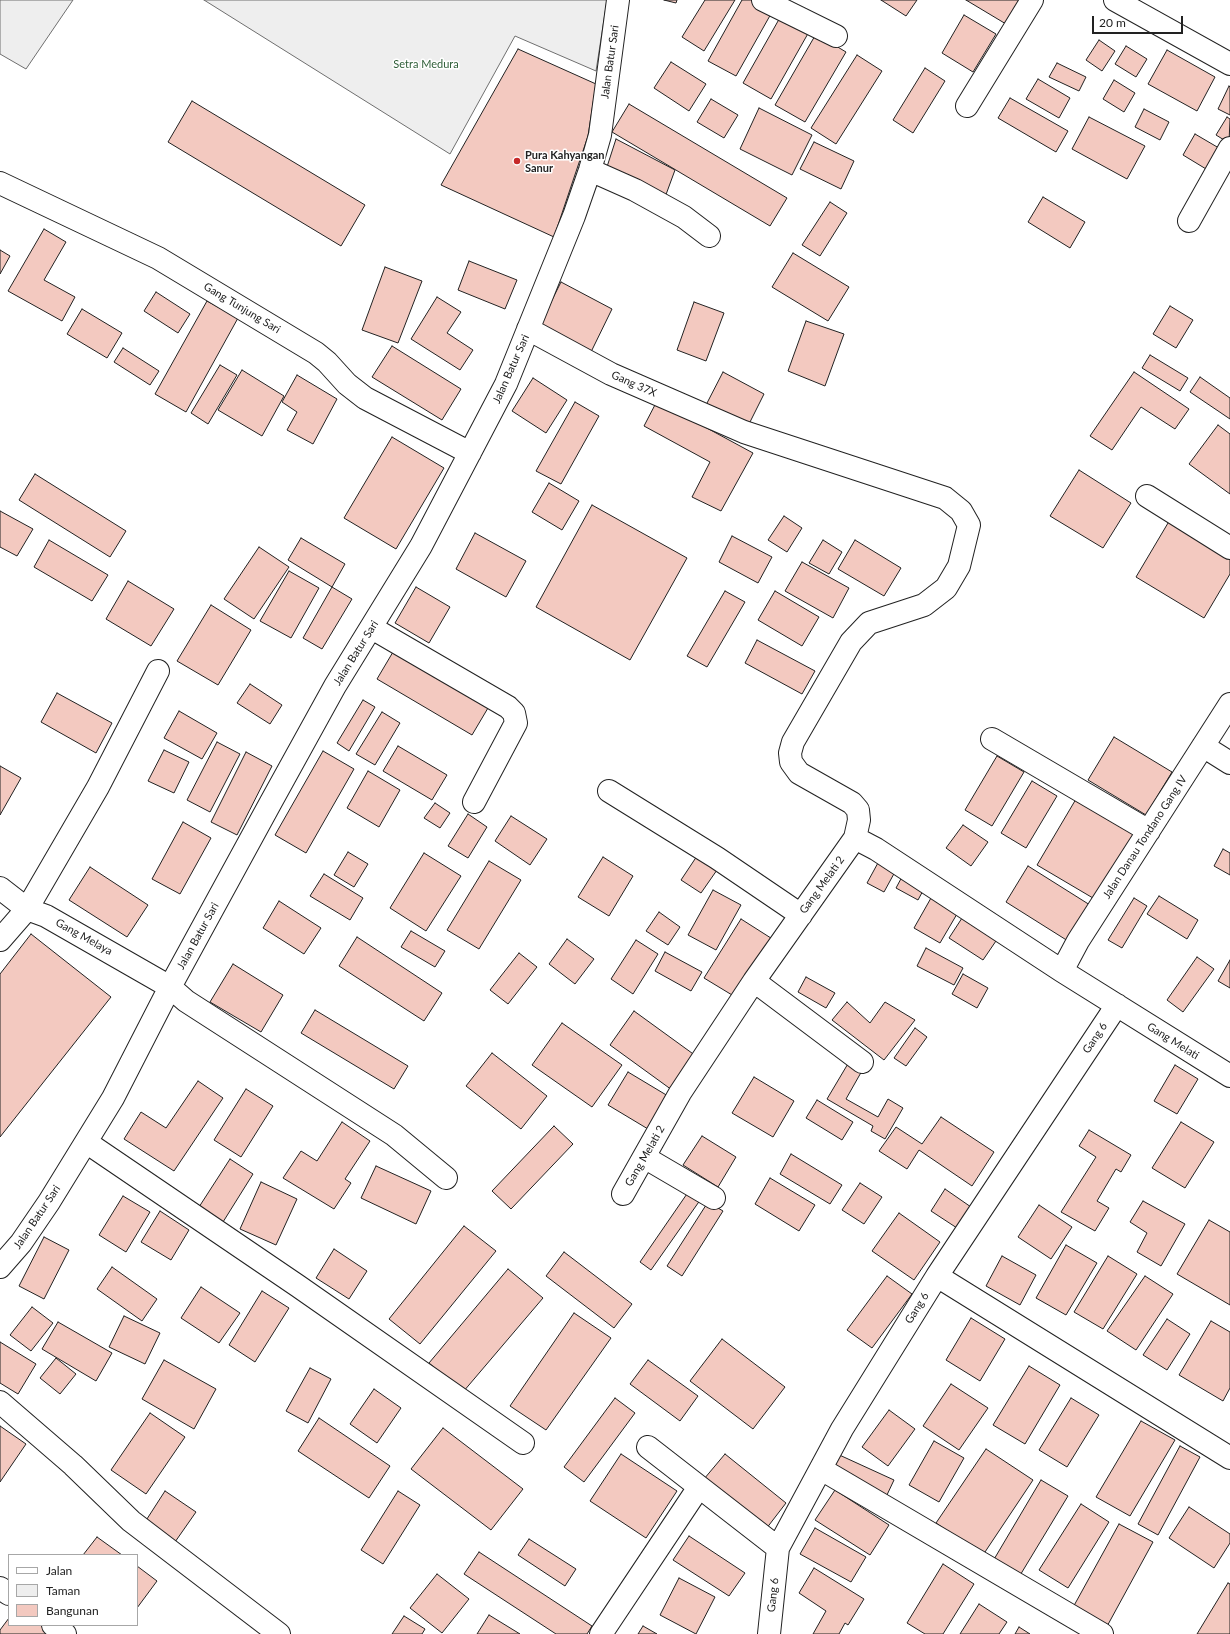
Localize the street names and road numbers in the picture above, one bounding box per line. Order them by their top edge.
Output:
street label: Jalan Batur Sari [598,24,622,100]
street label: Gang Tunjung Sari [201,280,283,336]
street label: Jalan Batur Sari [490,332,532,406]
street label: Gang 37X [609,368,659,400]
street label: Jalan Batur Sari [331,618,381,688]
street label: Jalan Danau Tondano Gang IV [1100,773,1190,901]
street label: Gang Melati 2 [797,854,847,916]
street label: Jalan Batur Sari [174,900,222,972]
street label: Gang Melaya [53,916,115,958]
street label: Gang 6 [1080,1020,1110,1056]
street label: Gang Melati [1145,1020,1201,1062]
street label: Gang Melati 2 [622,1123,668,1189]
street label: Jalan Batur Sari [11,1183,63,1251]
street label: Gang 6 [902,1290,932,1326]
street label: Gang 6 [765,1577,781,1613]

